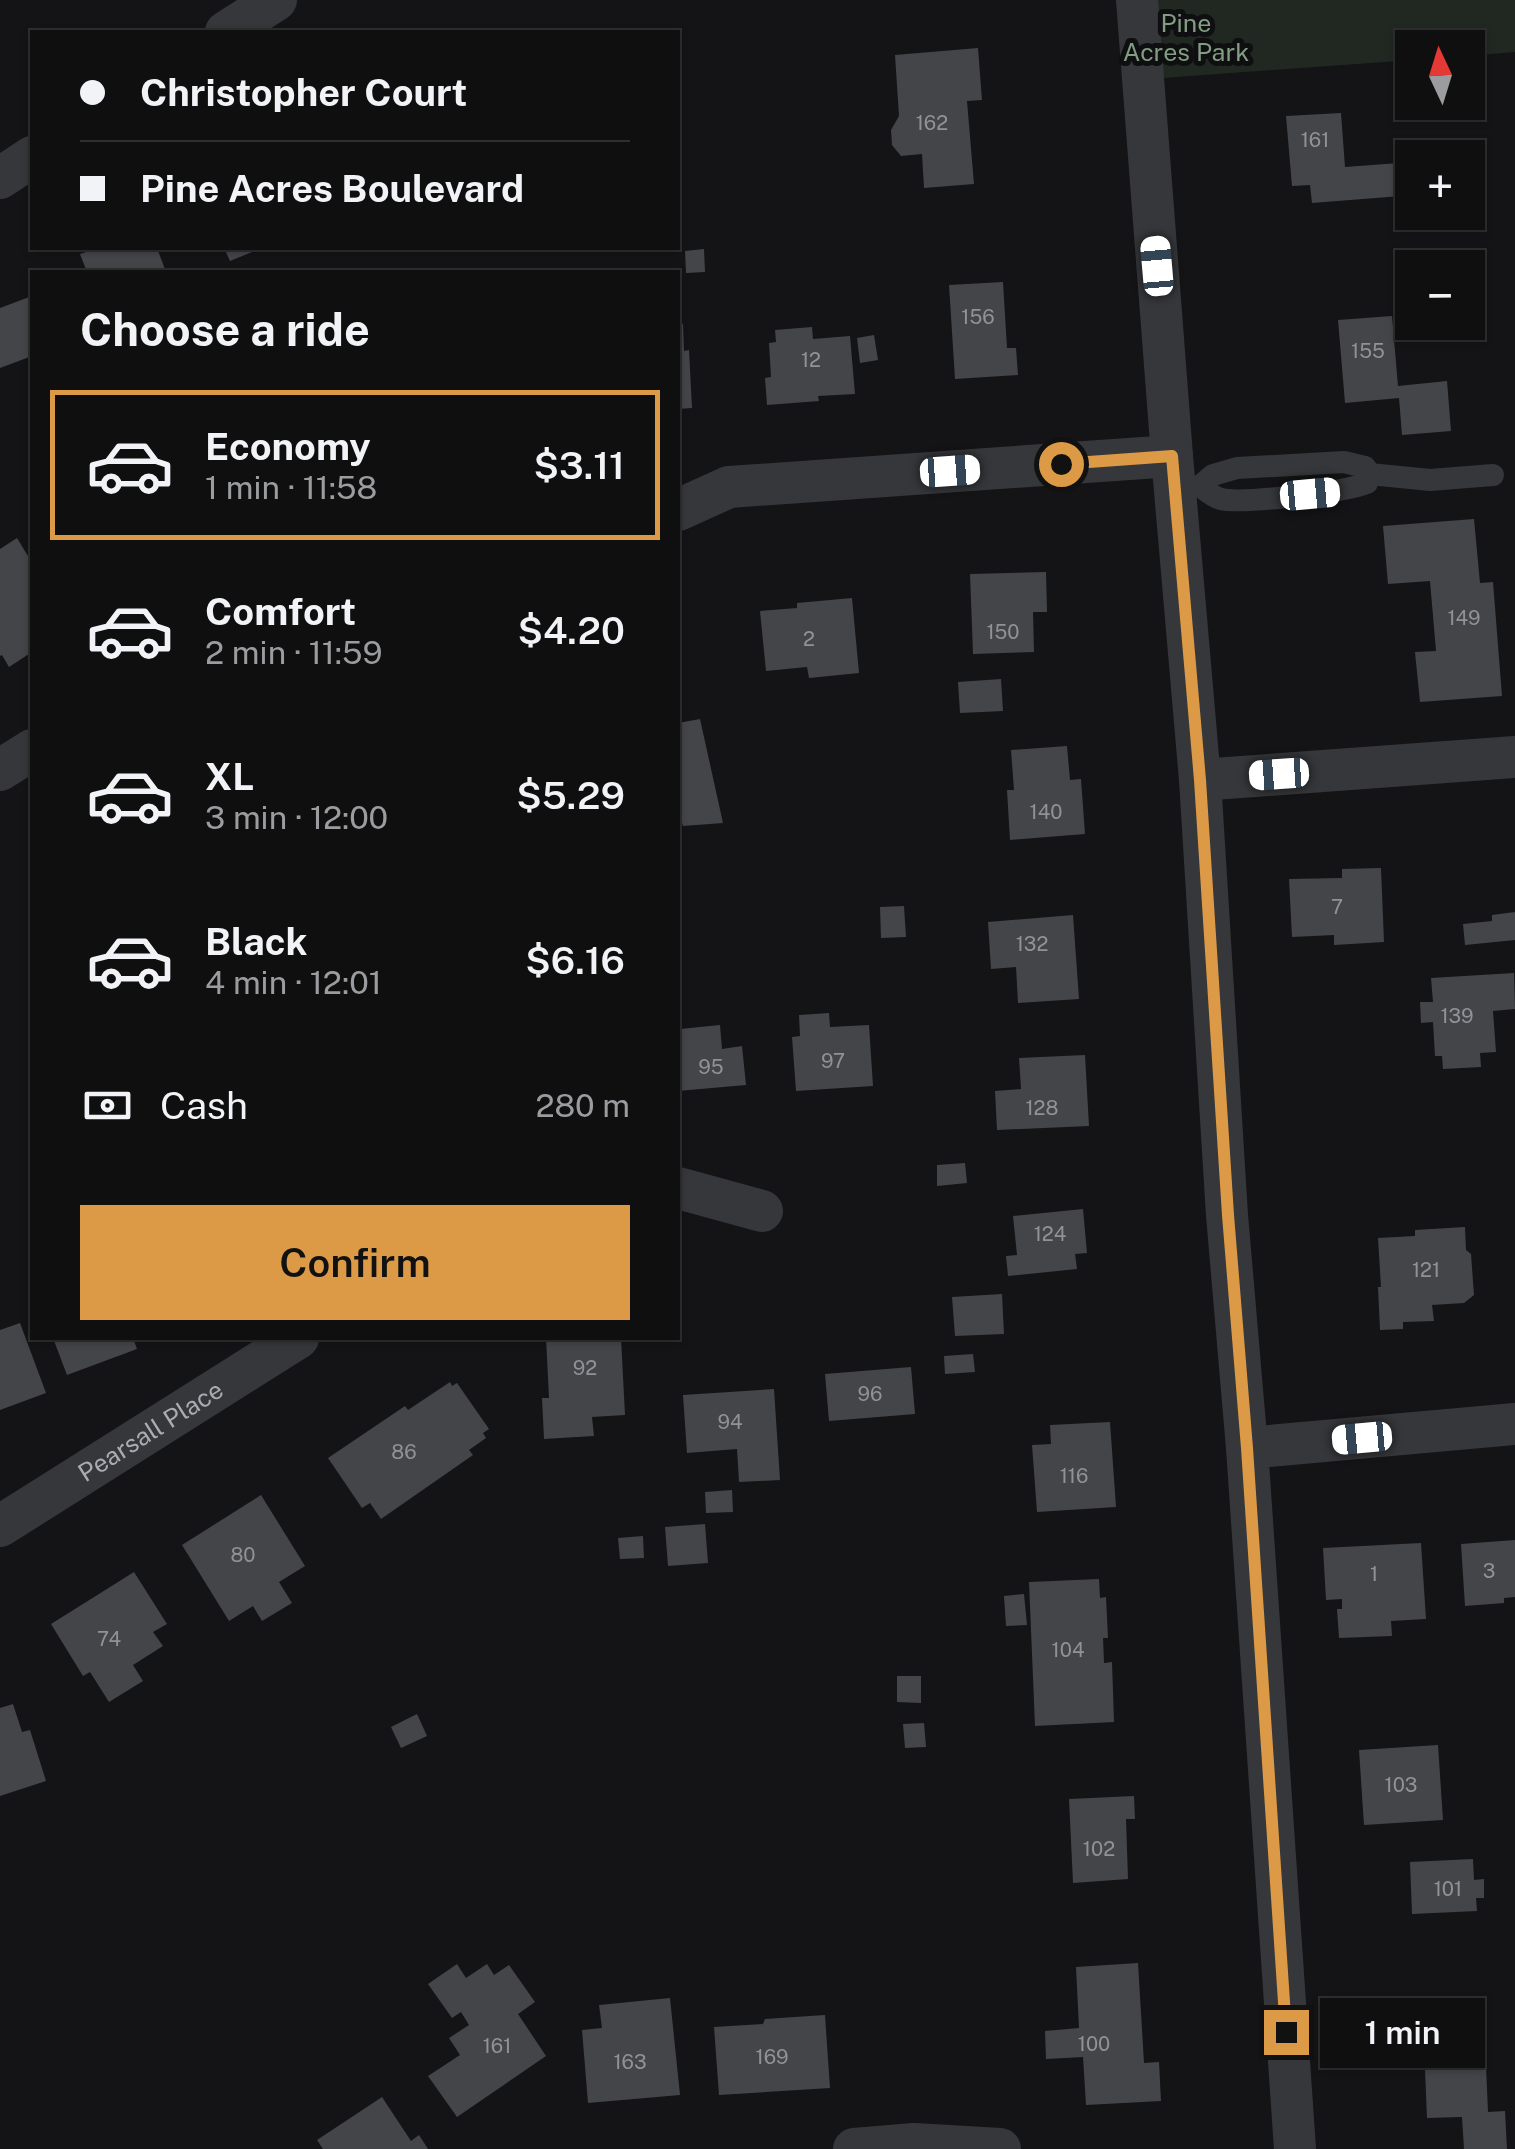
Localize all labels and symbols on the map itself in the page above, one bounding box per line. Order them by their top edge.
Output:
park label: Pine Acres Park [1123,8,1249,67]
north arrow [1395,30,1485,120]
house number: 162 [916,111,948,135]
house number: 161 [1301,128,1329,152]
car [1139,235,1175,297]
house number: 156 [961,305,995,329]
house number: 155 [1351,339,1385,363]
house number: 12 [801,348,821,372]
route start [1039,442,1084,487]
car [919,454,981,488]
car [1279,476,1341,512]
house number: 149 [1447,606,1481,630]
house number: 150 [986,620,1020,644]
house number: 2 [803,627,815,651]
car [1248,757,1310,791]
house number: 140 [1030,800,1062,824]
house number: 7 [1331,895,1343,919]
house number: 132 [1016,932,1048,956]
house number: 139 [1440,1004,1474,1028]
house number: 97 [821,1049,845,1073]
house number: 95 [698,1055,724,1079]
house number: 128 [1025,1096,1059,1120]
house number: 124 [1034,1222,1066,1246]
house number: 121 [1412,1258,1440,1282]
house number: 92 [573,1356,597,1380]
street label: Pearsall Place [73,1374,229,1488]
house number: 96 [858,1382,882,1406]
house number: 94 [717,1410,743,1434]
car [1331,1420,1393,1456]
house number: 86 [391,1440,417,1464]
house number: 116 [1060,1464,1088,1488]
house number: 80 [230,1543,256,1567]
house number: 3 [1483,1559,1495,1583]
house number: 1 [1370,1562,1378,1586]
house number: 74 [97,1627,121,1651]
house number: 104 [1052,1638,1084,1662]
house number: 103 [1385,1773,1417,1797]
house number: 102 [1083,1837,1115,1861]
house number: 101 [1434,1877,1462,1901]
callout: 1 min [1321,1997,1486,2067]
route end [1264,2010,1309,2055]
house number: 100 [1078,2032,1110,2056]
house number: 161 [483,2034,511,2058]
house number: 169 [756,2045,788,2069]
house number: 163 [613,2050,647,2074]

